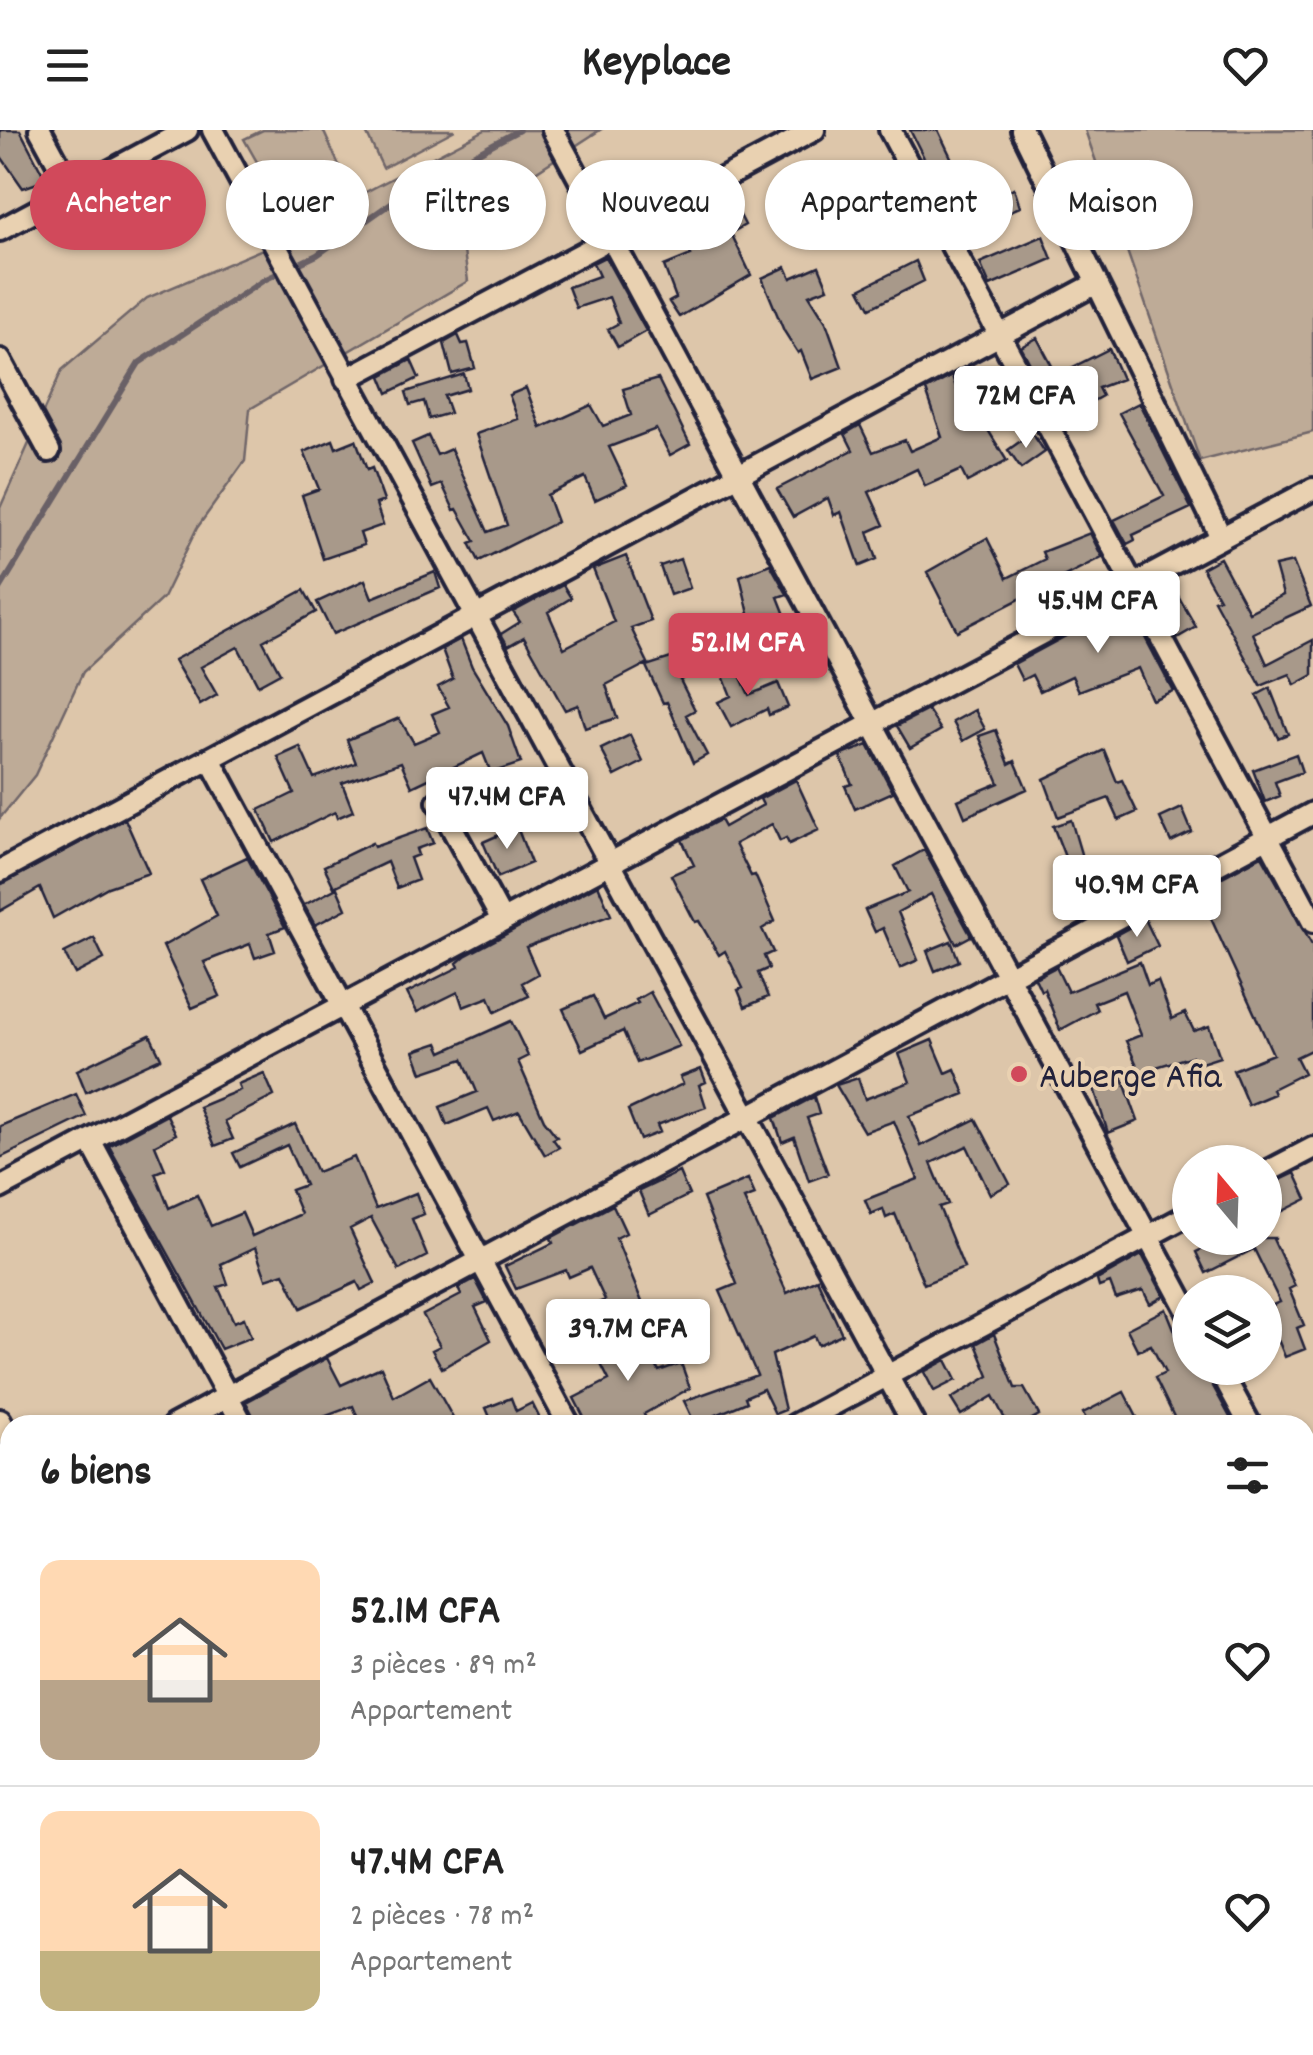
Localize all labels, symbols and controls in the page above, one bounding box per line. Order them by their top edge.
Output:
text: Keyplace [582,33,731,97]
icon: menu [40,38,95,93]
icon: heart [1218,38,1273,93]
chip: Acheter [30,160,206,250]
chip: Louer [226,160,369,250]
chip: Filtres [389,160,546,250]
chip: Nouveau [566,160,745,250]
chip: Appartement [765,160,1013,250]
chip: Maison [1033,160,1193,250]
pin: 72M CFA [934,366,1118,451]
text: 72M CFA [976,375,1076,421]
pin: 45.4M CFA [984,571,1212,656]
text: 45.4M CFA [1038,580,1158,626]
pin: 52.1M CFA [634,613,862,698]
text: 52.1M CFA [691,622,805,668]
pin: 47.4M CFA [393,767,621,852]
text: 47.4M CFA [448,776,566,822]
pin: 40.9M CFA [1023,855,1251,940]
text: 40.9M CFA [1075,864,1199,910]
place label: Auberge Afia [1039,1052,1223,1107]
marker: Auberge Afia [1008,1063,1030,1085]
north arrow [1172,1145,1282,1255]
map controls [1172,1145,1282,1385]
button: layers [1172,1275,1282,1385]
pin: 39.7M CFA [514,1299,742,1384]
text: 39.7M CFA [568,1308,688,1354]
text: 6 biens [40,1445,152,1505]
icon: filters [1220,1448,1275,1503]
text: 52.1M CFA [350,1584,501,1644]
icon: home [120,1600,240,1720]
icon: heart [1220,1633,1275,1688]
text: 3 pièces · 89 m² [350,1644,537,1690]
text: Appartement [350,1690,512,1736]
text: 47.4M CFA [350,1835,505,1895]
icon: home [120,1851,240,1971]
icon: heart [1220,1884,1275,1939]
text: 2 pièces · 78 m² [350,1895,534,1941]
text: Appartement [350,1941,512,1987]

